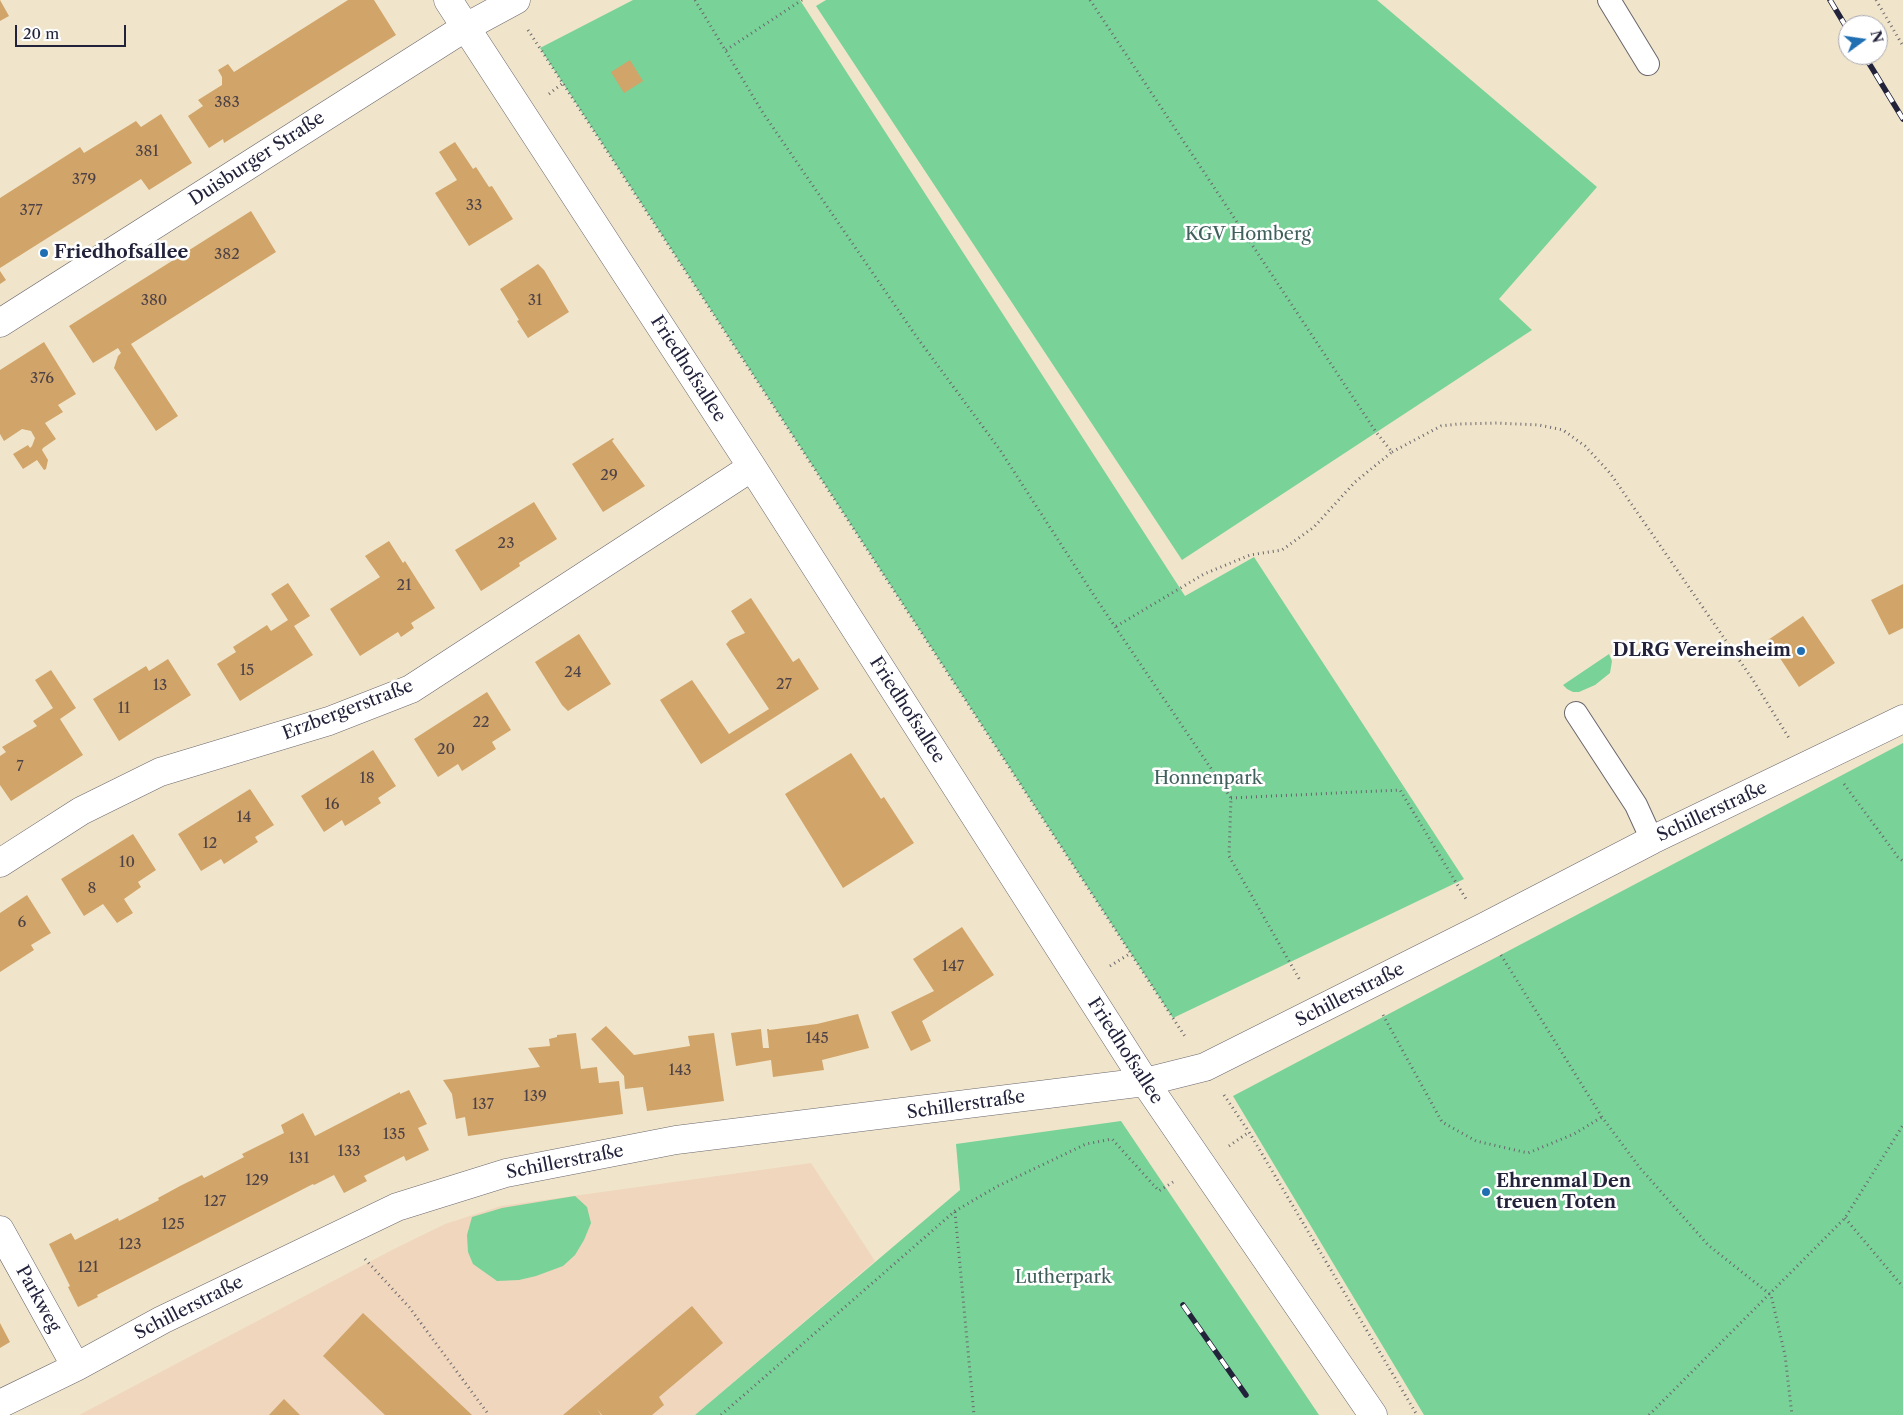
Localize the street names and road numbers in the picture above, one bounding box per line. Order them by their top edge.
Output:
street label: Duisburger Straße [185,107,329,211]
street label: Friedhofsallee [646,312,730,426]
street label: Friedhofsallee [865,653,949,767]
street label: Erzbergerstraße [279,675,417,745]
street label: Schillerstraße [1654,777,1770,847]
street label: Schillerstraße [1292,958,1408,1032]
street label: Friedhofsallee [1083,994,1167,1108]
street label: Schillerstraße [906,1086,1026,1124]
street label: Schillerstraße [505,1140,625,1184]
street label: Parkweg [11,1262,65,1336]
street label: Schillerstraße [131,1271,247,1345]

